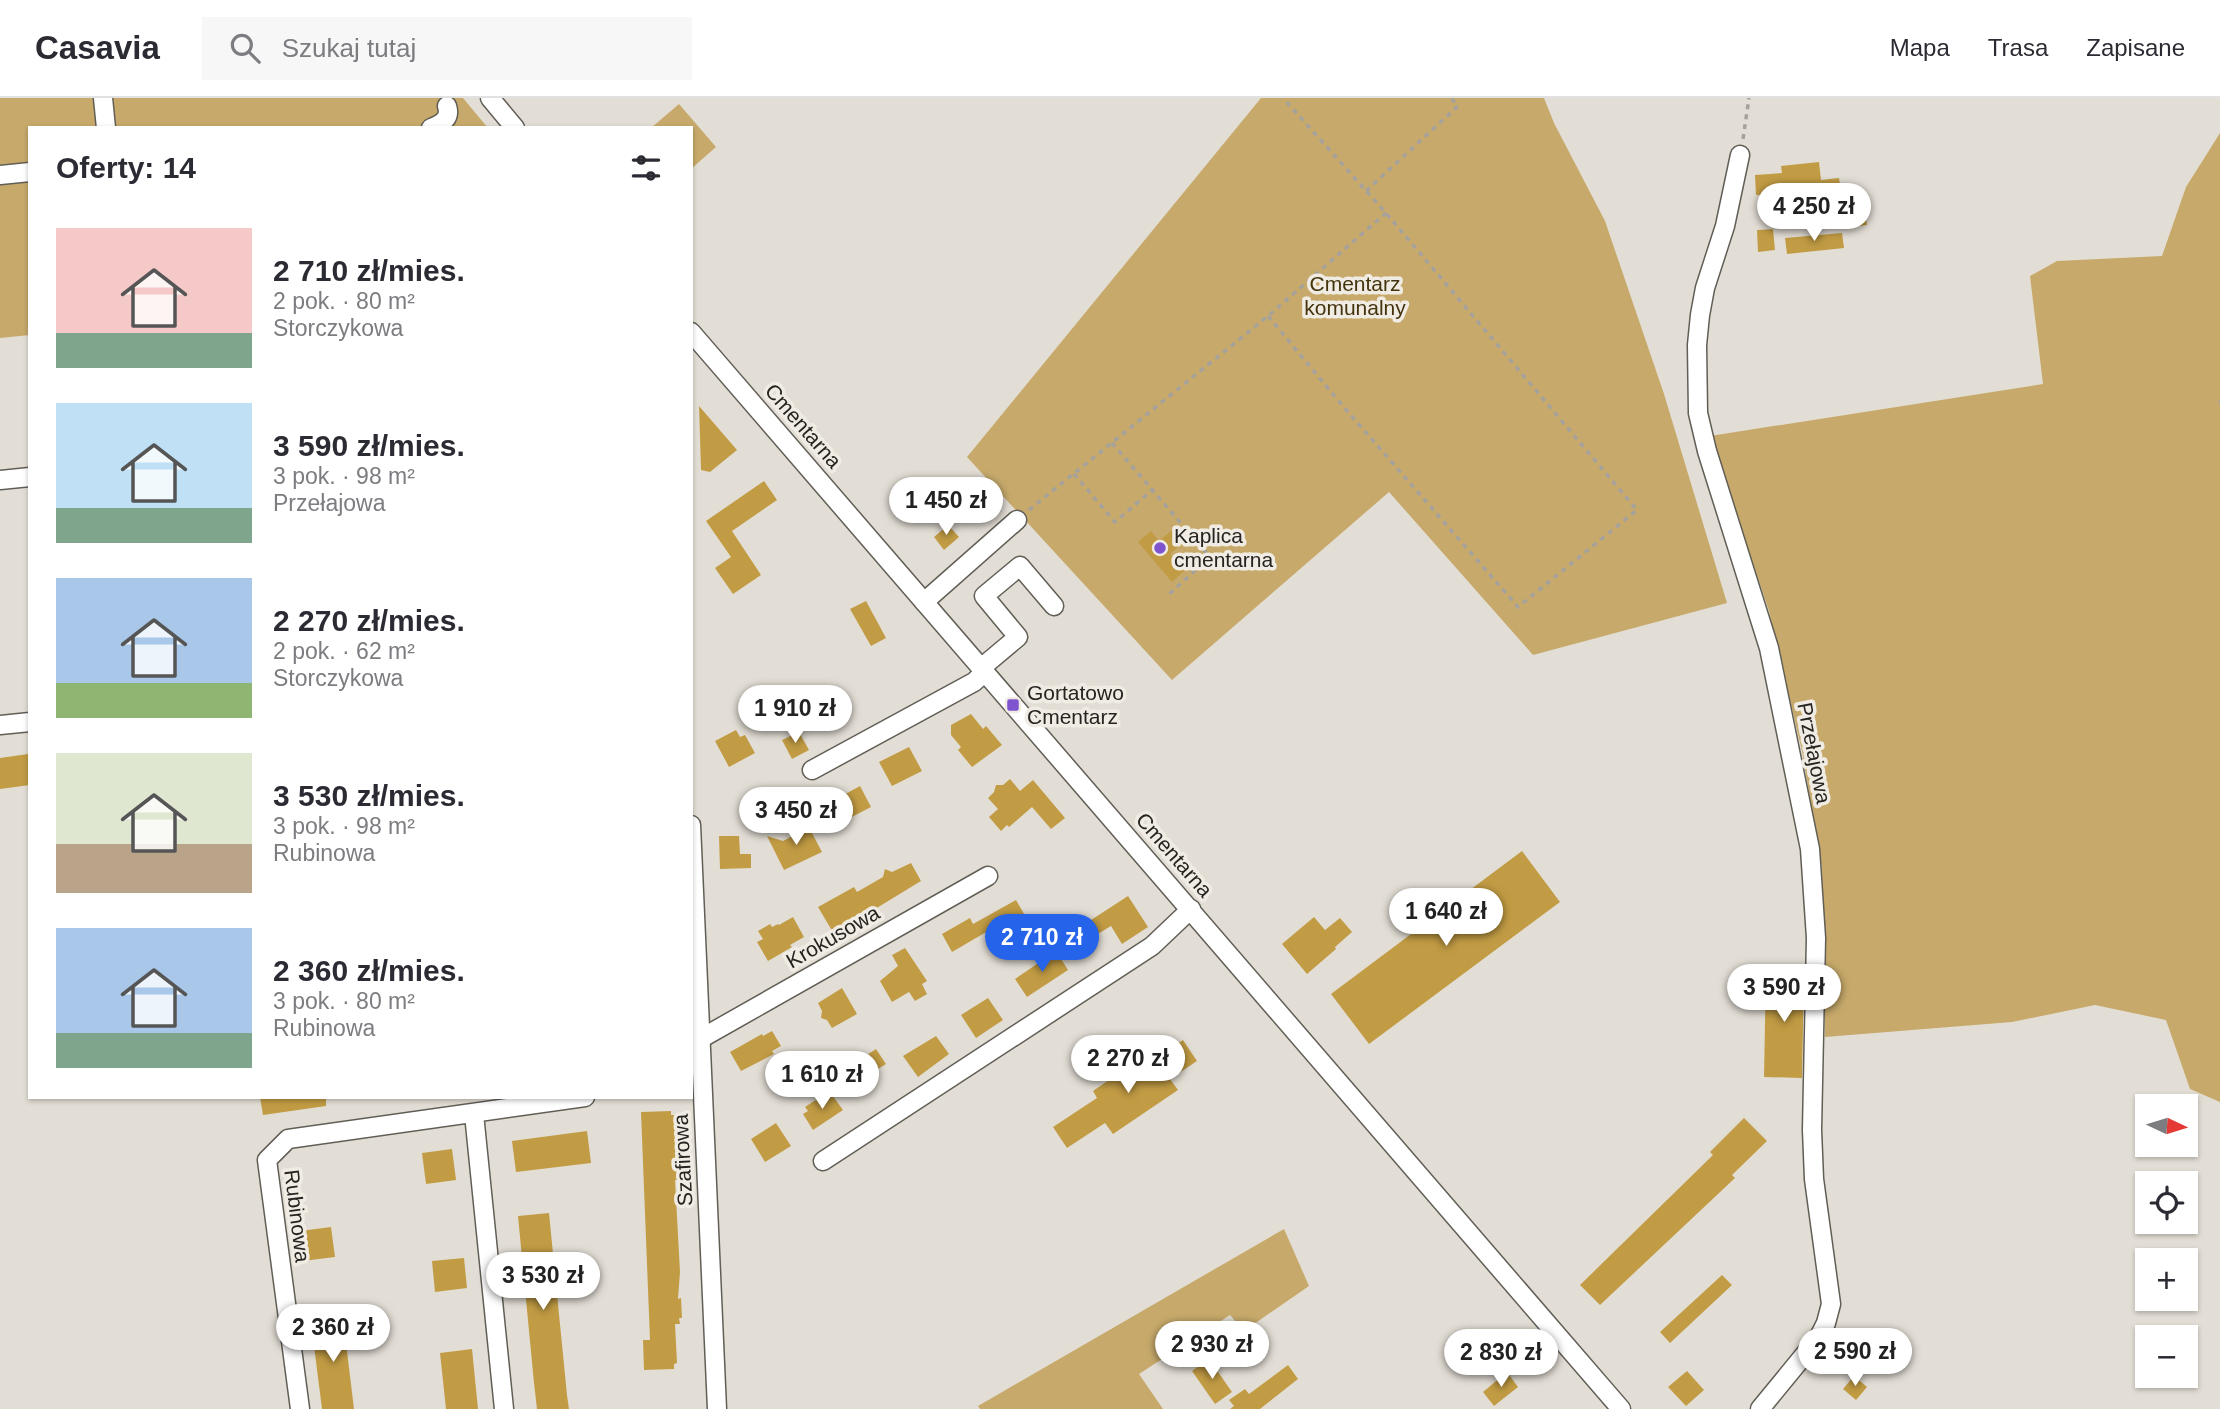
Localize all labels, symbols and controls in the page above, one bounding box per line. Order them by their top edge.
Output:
search box [202,17,692,80]
text: Casavia [35,29,160,66]
icon: search [226,29,264,67]
text: Szukaj tutaj [282,33,416,63]
text: Mapa [1890,34,1950,61]
text: Trasa [1988,34,2048,61]
text: Zapisane [2086,34,2185,61]
icon: filters [627,149,665,187]
text: Oferty: 14 [56,151,196,184]
pin: 4 250 zł [1742,184,1886,243]
text: 4 250 zł [1773,193,1855,219]
text: 2 710 zł/mies. [273,254,465,287]
icon: home [112,256,196,340]
park label: Cmentarz komunalny [1304,272,1406,319]
text: 2 pok. · 80 m² [273,288,415,314]
text: Storczykowa [273,315,403,341]
street label: Cmentarna [761,379,846,473]
text: 3 590 zł/mies. [273,429,465,462]
icon: home [112,431,196,515]
text: 3 pok. · 98 m² [273,463,415,489]
pin: 1 450 zł [874,478,1018,537]
text: 1 450 zł [905,487,987,513]
text: Przełajowa [273,490,386,516]
place label: Kaplica cmentarna [1174,524,1274,571]
marker: Kaplica cmentarna [1152,540,1168,556]
text: 2 270 zł/mies. [273,604,465,637]
icon: home [112,606,196,690]
text: 2 pok. · 62 m² [273,638,415,664]
text: Storczykowa [273,665,403,691]
place label: Gortatowo Cmentarz [1027,681,1124,728]
pin: 1 910 zł [723,686,867,745]
text: 1 910 zł [754,695,836,721]
marker: Gortatowo Cmentarz [1005,697,1021,713]
street label: Przełajowa [1793,700,1836,806]
text: 3 530 zł/mies. [273,779,465,812]
icon: home [112,781,196,865]
pin: 3 450 zł [724,788,868,847]
text: 3 450 zł [755,797,837,823]
street label: Cmentarna [1132,808,1217,902]
text: 3 pok. · 98 m² [273,813,415,839]
text: Rubinowa [273,840,375,866]
pin: 1 640 zł [1374,888,1518,948]
text: 1 640 zł [1405,898,1487,924]
street label: Krokusowa [782,900,884,972]
pin: 2 710 zł [970,914,1114,974]
text: 2 710 zł [1001,924,1083,950]
text: 2 360 zł/mies. [273,954,465,987]
icon: home [112,956,196,1040]
pin: 3 590 zł [1712,964,1856,1024]
text: 3 590 zł [1743,974,1825,1000]
text: 3 pok. · 80 m² [273,988,415,1014]
text: Rubinowa [273,1015,375,1041]
pin: 2 270 zł [1056,1035,1200,1095]
text: 2 270 zł [1087,1045,1169,1071]
pin: 1 610 zł [750,1052,894,1111]
text: 1 610 zł [781,1061,863,1087]
north arrow [2135,1094,2198,1157]
map controls [2135,1094,2198,1388]
street label: Szafirowa [669,1113,696,1207]
street label: Rubinowa [280,1168,315,1264]
button: locate [2135,1171,2198,1234]
button: + [2135,1248,2198,1311]
pin: 3 530 zł [471,1252,615,1312]
text: 3 530 zł [502,1262,584,1288]
pin: 2 360 zł [261,1304,405,1364]
text: 2 360 zł [292,1314,374,1340]
pin: 2 930 zł [1140,1322,1284,1381]
button: − [2135,1325,2198,1388]
pin: 2 590 zł [1783,1328,1927,1388]
pin: 2 830 zł [1429,1330,1573,1389]
text: 2 930 zł [1171,1331,1253,1357]
text: 2 590 zł [1814,1338,1896,1364]
text: 2 830 zł [1460,1339,1542,1365]

